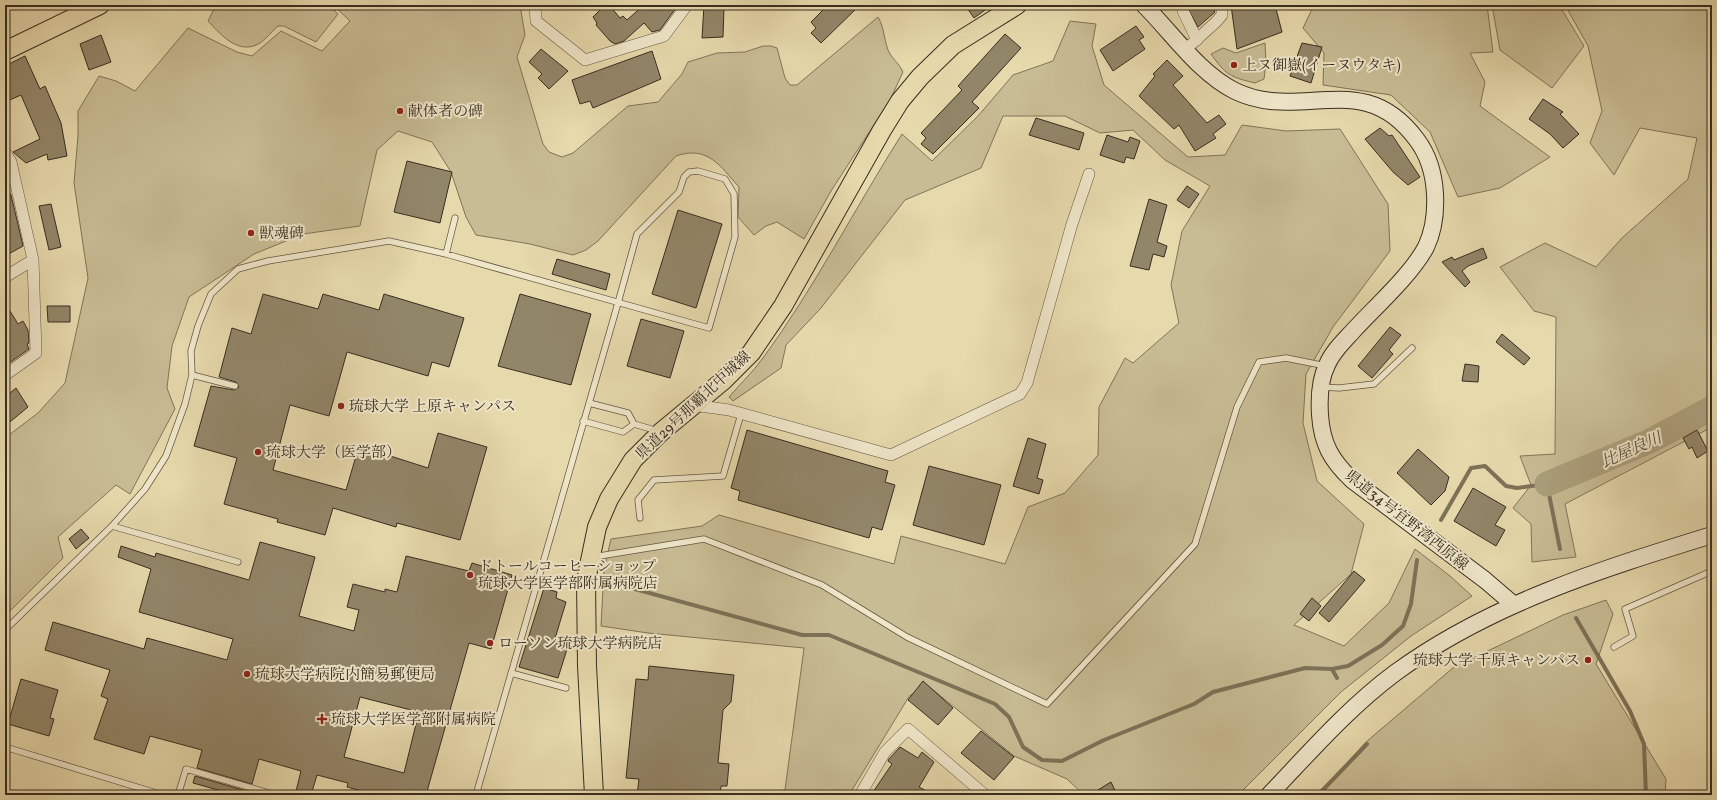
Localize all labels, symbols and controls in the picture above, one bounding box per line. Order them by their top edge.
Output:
place label: 上ヌ御嶽(イーヌウタキ) [1242,56,1401,77]
marker: 上ヌ御嶽(イーヌウタキ) [1229,60,1239,70]
place label: 献体者の碑 [408,102,483,123]
marker: 献体者の碑 [395,106,405,116]
place label: 獣魂碑 [259,224,304,245]
marker: 獣魂碑 [246,228,256,238]
street label: 県道29号那覇北中城線 [632,347,756,465]
place label: 琉球大学 上原キャンパス [349,397,516,418]
marker: 琉球大学 上原キャンパス [336,401,346,411]
water label: 比屋良川 [1598,427,1667,474]
place label: 琉球大学（医学部） [266,443,401,464]
marker: 琉球大学（医学部） [253,447,263,457]
street label: 県道34号宜野湾西原線 [1340,466,1472,576]
place label: ドトールコーヒーショップ 琉球大学医学部附属病院店 [478,557,658,595]
marker: ドトールコーヒーショップ 琉球大学医学部附属病院店 [465,570,475,580]
place label: ローソン琉球大学病院店 [498,634,662,655]
marker: ローソン琉球大学病院店 [485,638,495,648]
place label: 琉球大学 千原キャンパス [1413,651,1580,672]
marker: 琉球大学 千原キャンパス [1583,655,1593,665]
place label: 琉球大学病院内簡易郵便局 [255,665,435,686]
marker: 琉球大学病院内簡易郵便局 [242,669,252,679]
place label: 琉球大学医学部附属病院 [331,710,496,731]
marker: 琉球大学医学部附属病院 [316,713,328,725]

